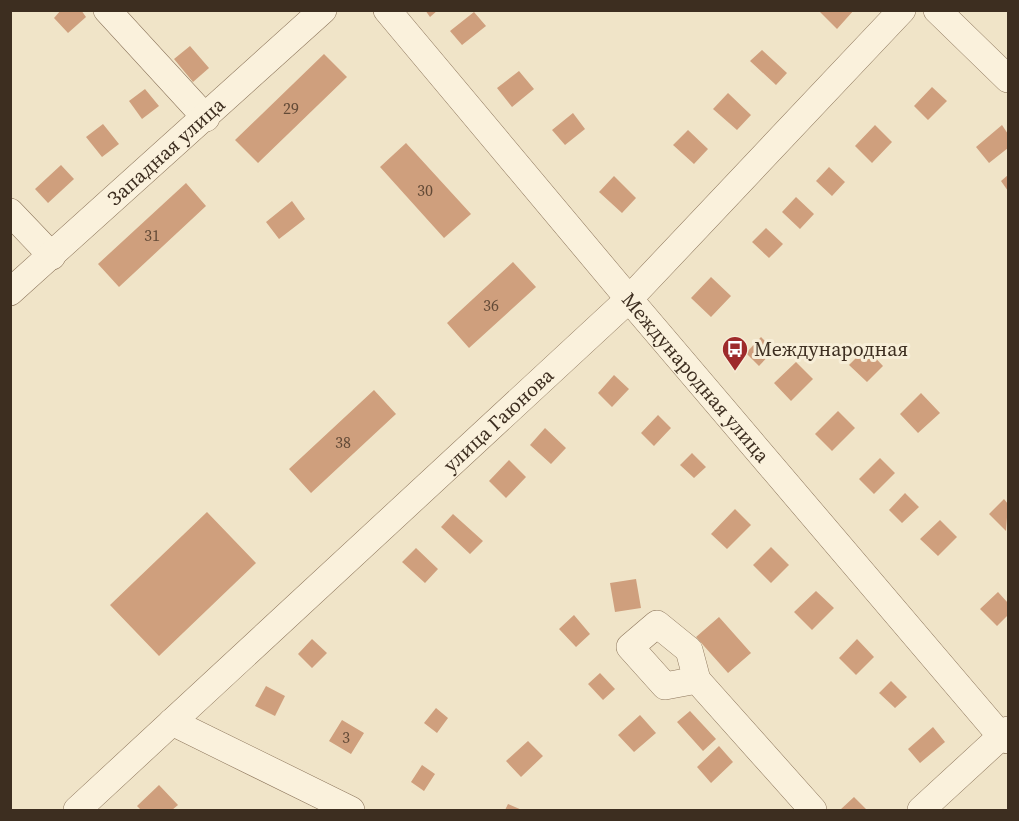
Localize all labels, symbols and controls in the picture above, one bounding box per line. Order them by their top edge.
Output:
street label: Западная улица [101,90,232,212]
house number: 29 [283,97,299,119]
house number: 30 [417,179,433,201]
house number: 31 [144,224,160,246]
street label: Международная улица [615,286,777,469]
house number: 36 [483,294,499,316]
bus stop icon: Международная [720,334,750,372]
place label: Международная [754,335,908,363]
street label: улица Гаюнова [437,361,560,478]
house number: 38 [335,431,351,453]
house number: 3 [342,726,350,748]

